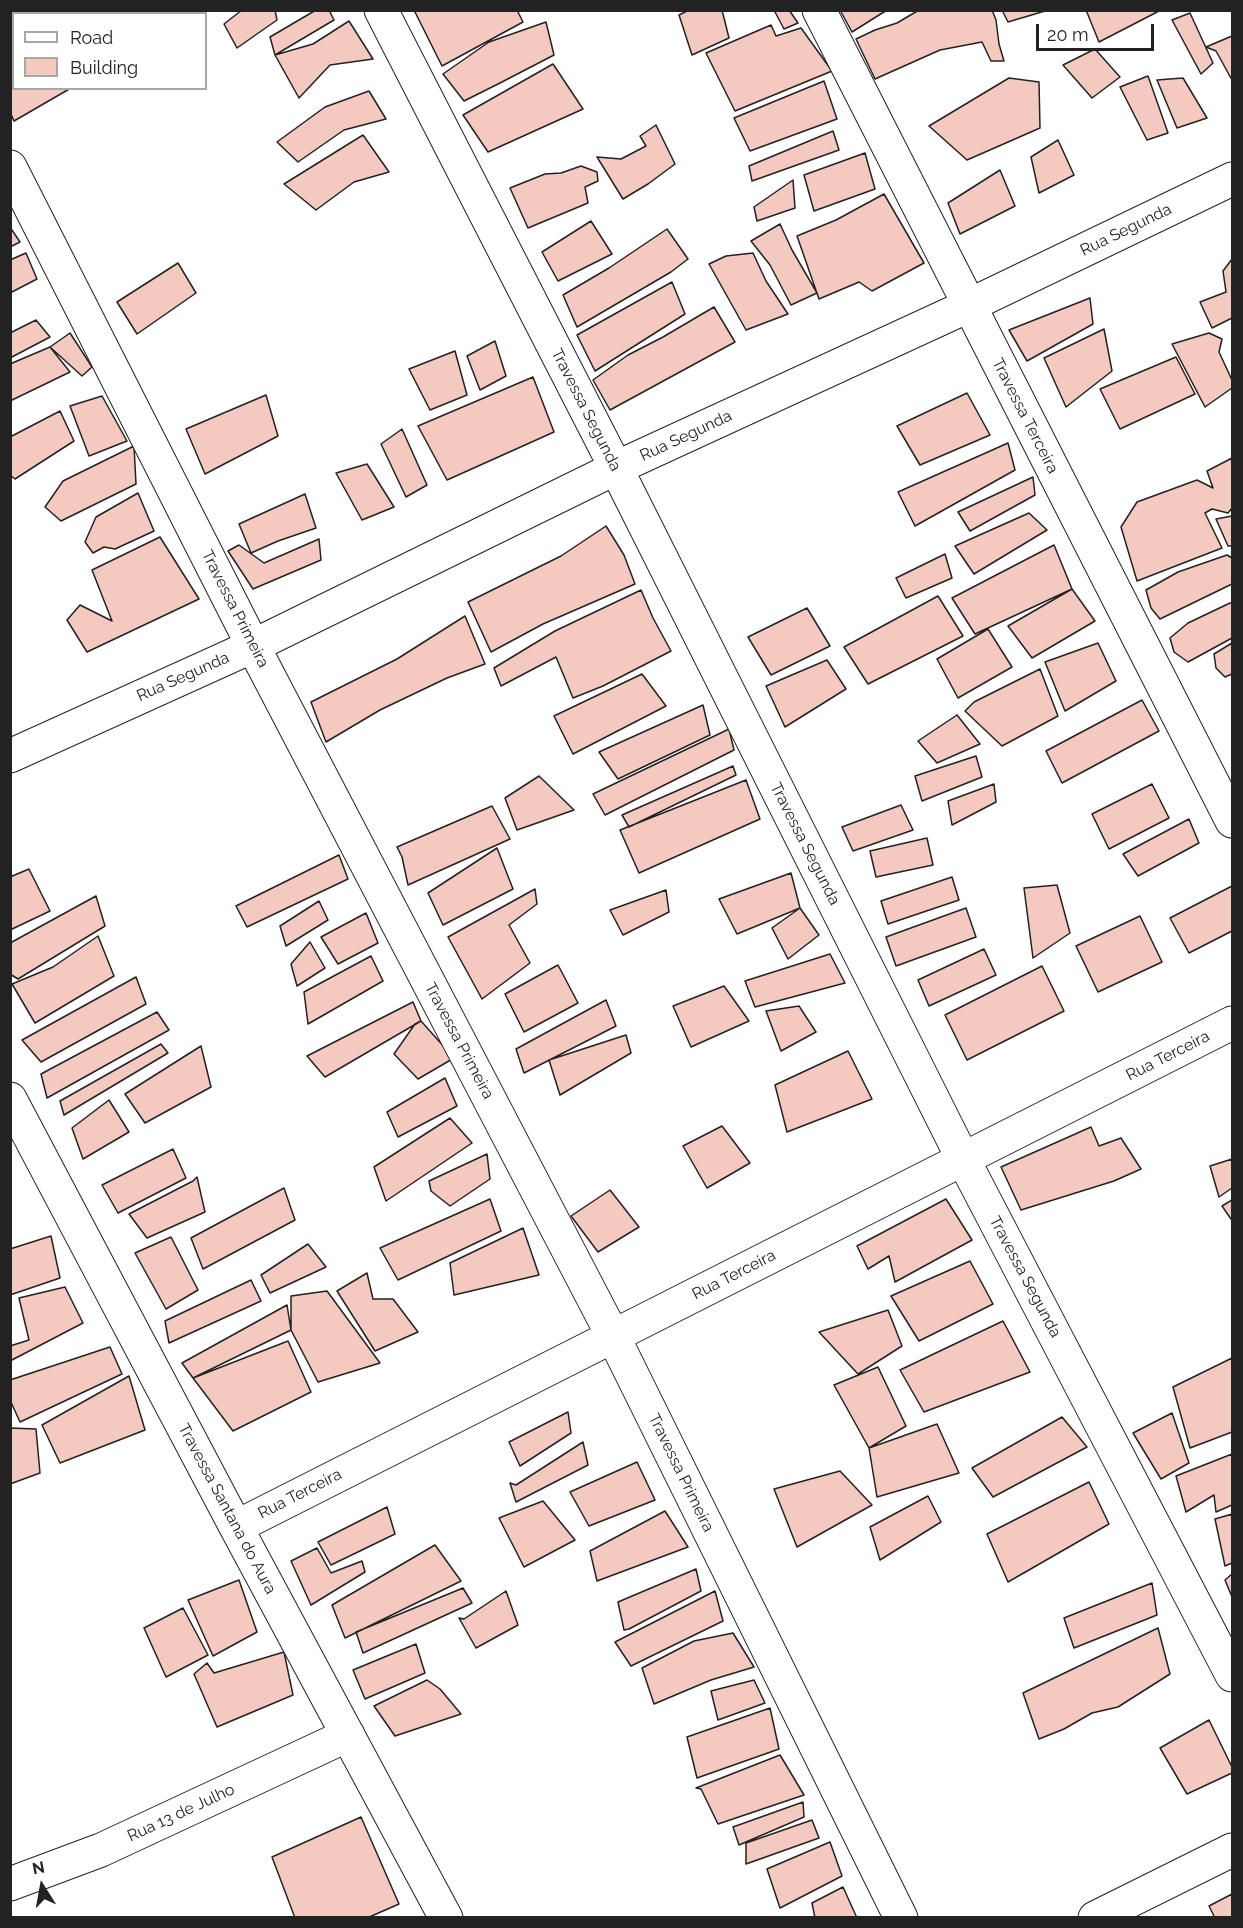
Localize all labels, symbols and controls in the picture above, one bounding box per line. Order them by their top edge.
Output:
legend [12,12,207,90]
scale bar [1039,12,1158,50]
text: 20 m [1047,24,1089,45]
text: Road [70,27,113,48]
text: Building [70,57,138,78]
street label: Rua Segunda [1077,200,1175,260]
street label: Travessa Segunda [547,346,625,474]
street label: Travessa Terceira [988,355,1062,477]
street label: Rua Segunda [637,406,735,466]
street label: Travessa Primeira [197,547,273,671]
street label: Rua Segunda [134,648,232,706]
street label: Travessa Segunda [766,780,844,908]
street label: Travessa Primeira [420,979,498,1103]
street label: Rua Terceira [1123,1027,1213,1085]
street label: Travessa Segunda [985,1213,1065,1341]
street label: Rua Terceira [689,1246,779,1304]
street label: Travessa Primeira [644,1411,718,1535]
street label: Travessa Santana do Aura [174,1421,280,1597]
street label: Rua Terceira [255,1465,345,1523]
street label: Rua 13 de Julho [124,1780,238,1846]
north arrow [12,1856,72,1916]
text: N [31,1857,46,1878]

